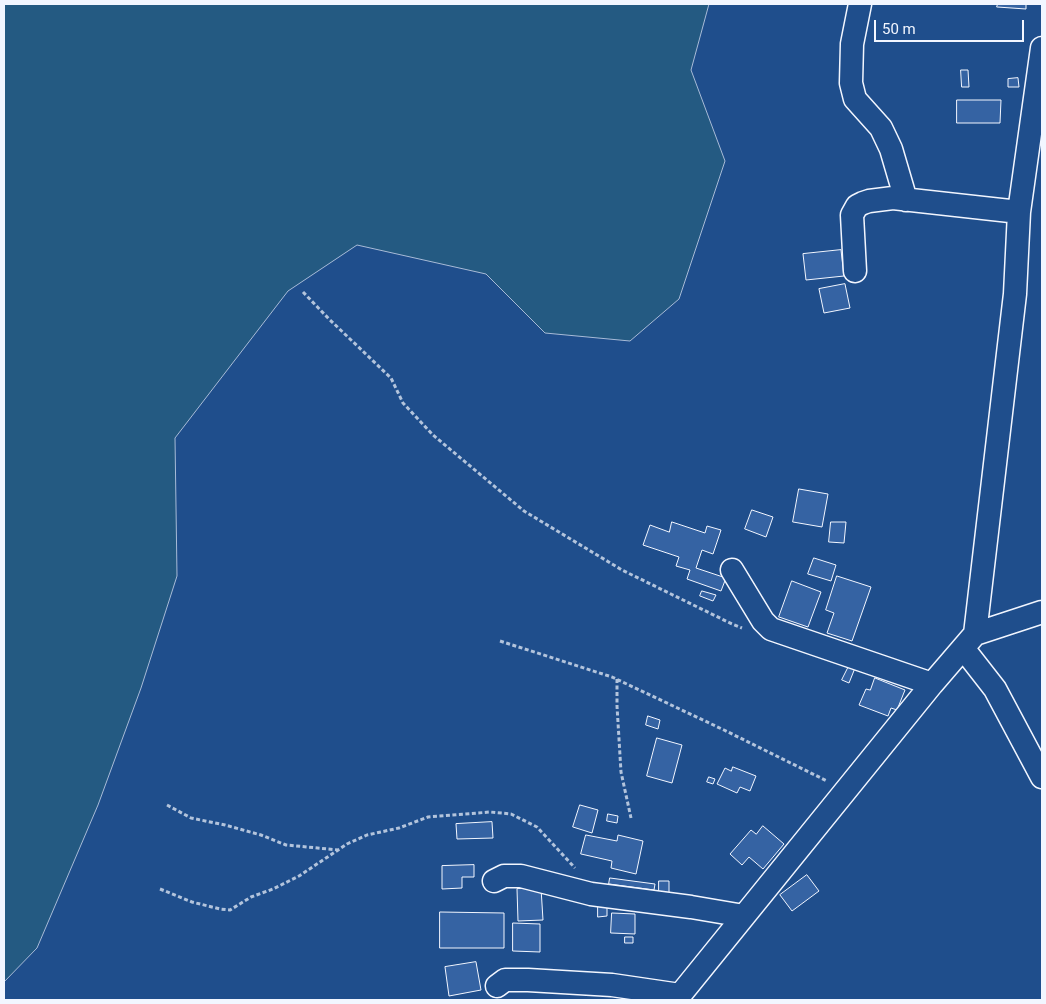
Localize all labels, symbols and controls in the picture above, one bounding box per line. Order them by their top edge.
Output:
scale bar [876,10,1026,42]
text: 50 m [882,20,916,38]

